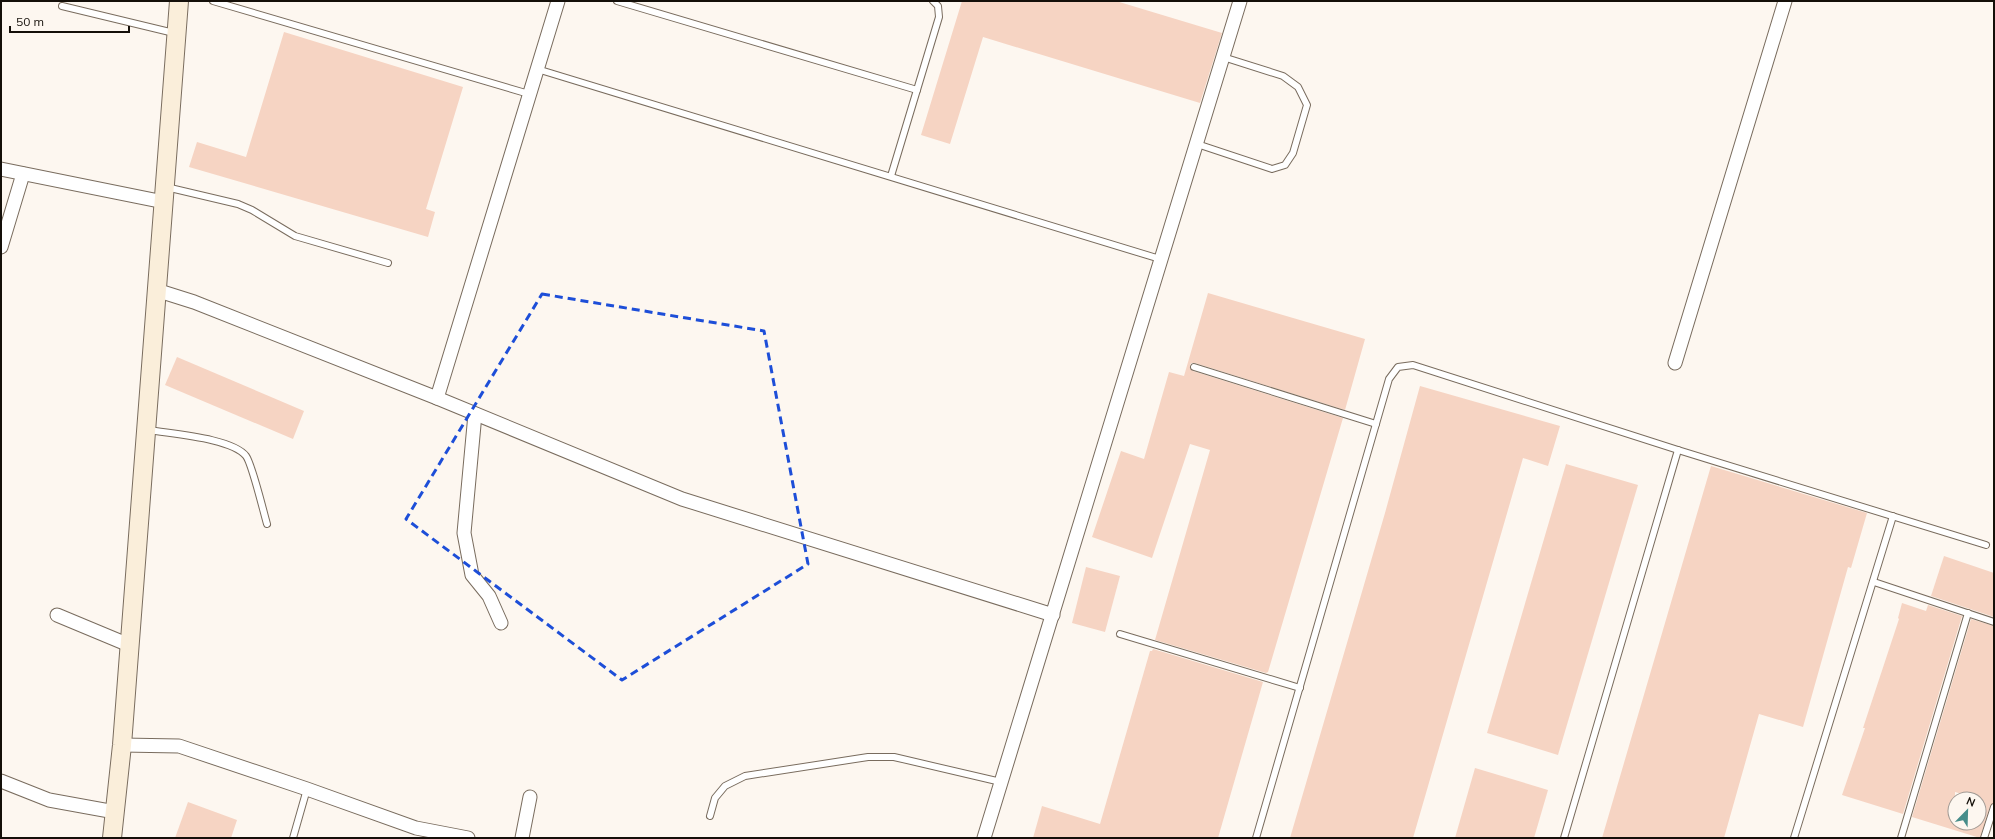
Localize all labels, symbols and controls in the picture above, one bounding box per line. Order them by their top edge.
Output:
scale bar [10,8,129,34]
text: 50 m [16,14,44,29]
north arrow [1947,791,1987,831]
text: N [1964,794,1977,810]

